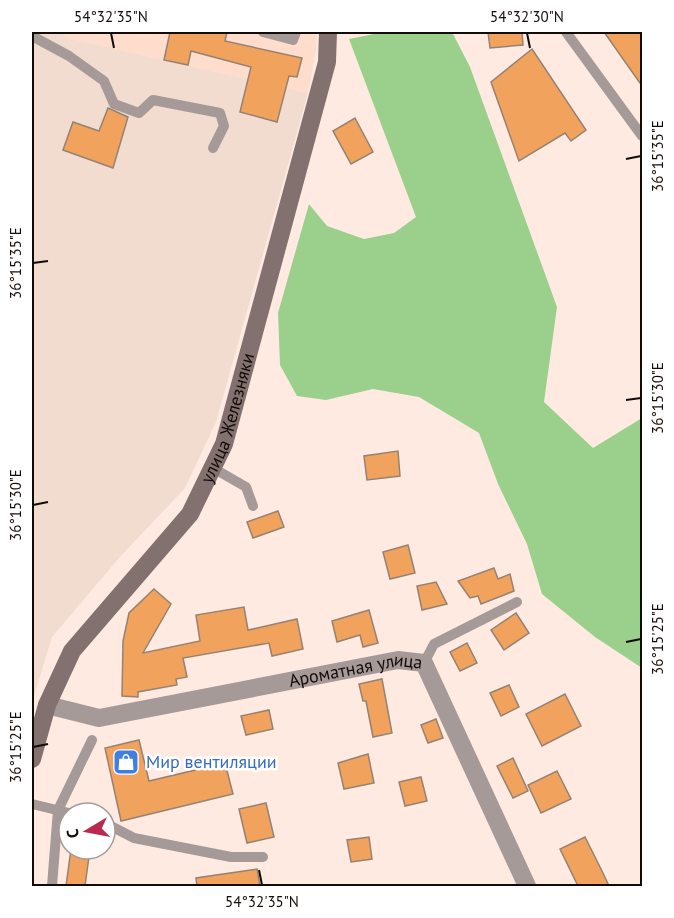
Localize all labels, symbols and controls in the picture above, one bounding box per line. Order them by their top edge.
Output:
text: 54°32'35"N [74,7,148,26]
text: 54°32'30"N [490,7,564,26]
text: 36°15'35"E [648,120,667,192]
text: 36°15'35"E [6,227,25,299]
street label: улица Железняки [195,350,259,487]
text: 36°15'30"E [648,362,667,434]
text: 36°15'30"E [6,469,25,541]
text: 36°15'25"E [648,603,667,675]
street label: Ароматная улица [287,648,424,692]
text: 36°15'25"E [6,711,25,783]
shop icon: Мир вентиляции [111,747,141,777]
place label: Мир вентиляции [146,750,277,773]
north arrow [57,801,117,861]
text: С [62,827,83,840]
text: 54°32'35"N [225,892,299,911]

